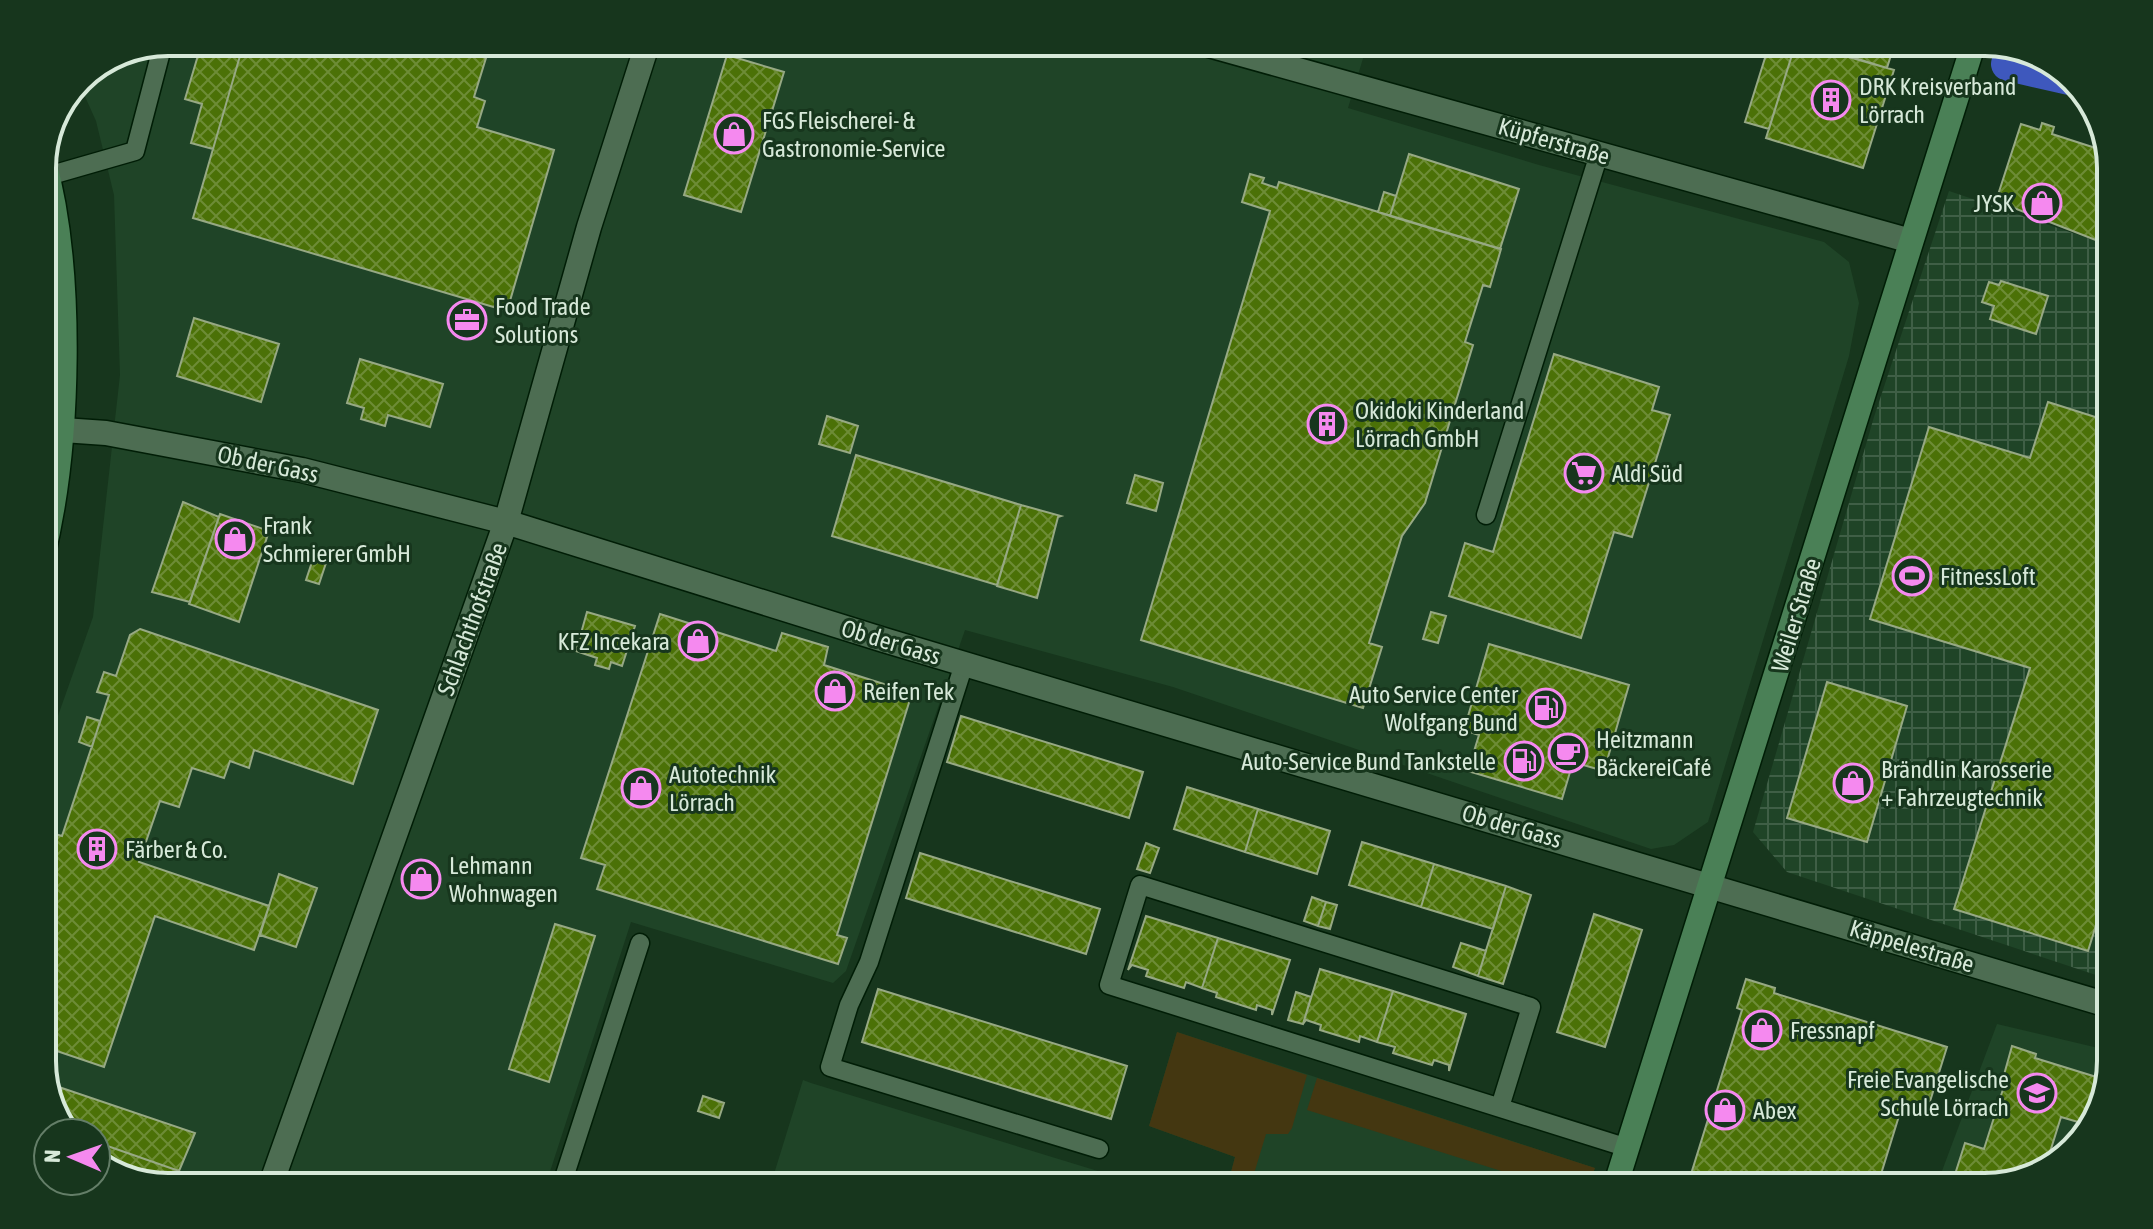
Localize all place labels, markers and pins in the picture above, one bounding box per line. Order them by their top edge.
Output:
place label: DRK Kreisverband Lörrach [1859,73,2016,128]
building icon: DRK Kreisverband Lörrach [1810,79,1852,121]
place label: FGS Fleischerei- & Gastronomie-Service [762,107,945,162]
shop icon: FGS Fleischerei- & Gastronomie-Service [713,113,755,155]
shop icon: JYSK [2021,182,2063,224]
place label: JYSK [1974,190,2014,217]
place label: Food Trade Solutions [495,293,591,348]
office icon: Food Trade Solutions [446,299,488,341]
place label: Okidoki Kinderland Lörrach GmbH [1355,397,1525,452]
building icon: Okidoki Kinderland Lörrach GmbH [1306,403,1348,445]
supermarket icon: Aldi Süd [1563,452,1605,494]
place label: Aldi Süd [1612,460,1683,487]
place label: Frank Schmierer GmbH [263,512,411,567]
shop icon: Frank Schmierer GmbH [214,518,256,560]
sports icon: FitnessLoft [1891,555,1933,597]
place label: FitnessLoft [1940,563,2036,590]
shop icon: KFZ Incekara [677,620,719,662]
place label: KFZ Incekara [557,628,670,655]
shop icon: Reifen Tek [814,670,856,712]
place label: Reifen Tek [863,678,955,705]
place label: Auto Service Center Wolfgang Bund [1349,681,1519,736]
fuel station icon: Auto Service Center Wolfgang Bund [1525,687,1567,729]
place label: Heitzmann BäckereiCafé [1596,726,1711,781]
cafe icon: Heitzmann BäckereiCafé [1547,732,1589,774]
fuel station icon: Auto-Service Bund Tankstelle [1503,740,1545,782]
place label: Auto-Service Bund Tankstelle [1241,748,1496,775]
place label: Brändlin Karosserie + Fahrzeugtechnik [1881,756,2052,811]
place label: Autotechnik Lörrach [669,761,776,816]
shop icon: Brändlin Karosserie + Fahrzeugtechnik [1832,762,1874,804]
shop icon: Autotechnik Lörrach [620,767,662,809]
building icon: Färber & Co. [76,828,118,870]
place label: Färber & Co. [125,836,227,863]
place label: Lehmann Wohnwagen [449,852,558,907]
shop icon: Lehmann Wohnwagen [400,858,442,900]
shop icon: Fressnapf [1741,1009,1783,1051]
place label: Fressnapf [1790,1017,1875,1044]
place label: Freie Evangelische Schule Lörrach [1847,1066,2009,1121]
school or university icon: Freie Evangelische Schule Lörrach [2016,1072,2058,1114]
shop icon: Abex [1704,1089,1746,1131]
place label: Abex [1753,1097,1797,1124]

